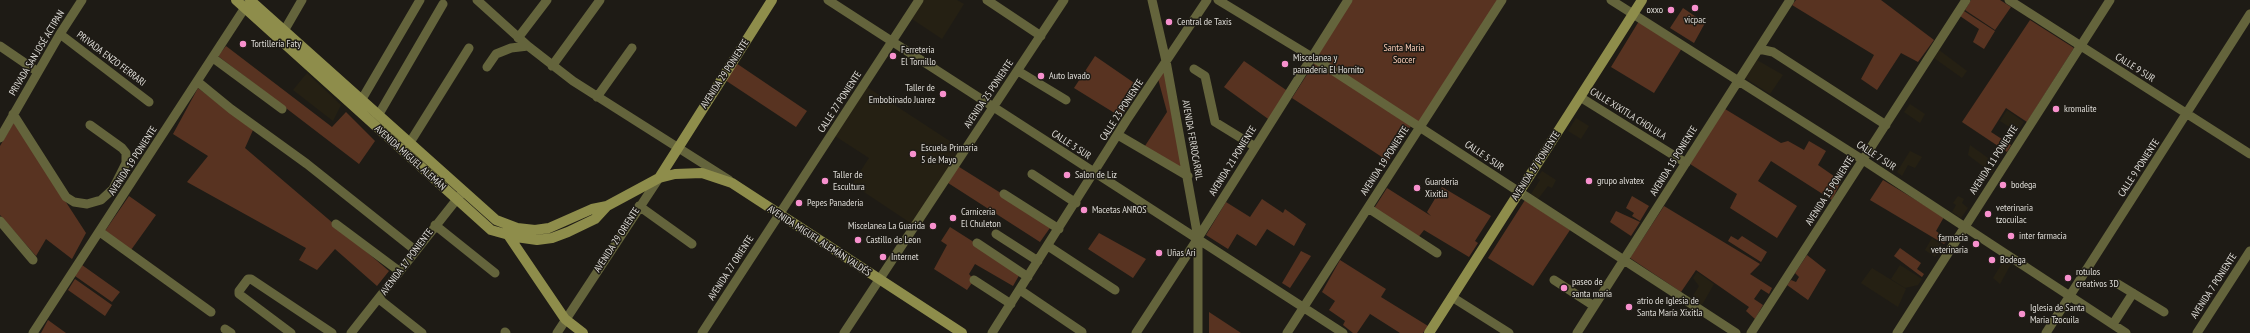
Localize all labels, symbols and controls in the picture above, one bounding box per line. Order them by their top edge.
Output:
marker: vicpac [1690,3,1700,13]
place label: oxxo [1647,4,1663,16]
marker: oxxo [1666,5,1676,15]
street label: PRIVADA SAN JOSÉ ACTIPAN [7,8,67,98]
place label: vicpac [1684,14,1706,26]
place label: Central de Taxis [1177,16,1232,28]
marker: Central de Taxis [1164,17,1174,27]
street label: PRIVADA ENZO FERRARI [74,29,148,89]
street label: AVENIDA 29 PONIENTE [698,37,752,111]
place label: Tortillería Faty [251,38,301,50]
marker: Tortillería Faty [238,39,248,49]
park label: Santa Maria Soccer [1384,42,1424,66]
place label: Ferreteria El Tornillo [901,44,936,68]
marker: Ferreteria El Tornillo [888,51,898,61]
street label: CALLE 9 SUR [2113,51,2157,85]
place label: Miscelanea y panaderia El Hornito [1293,52,1364,76]
street label: AVENIDA 25 PONIENTE [962,57,1016,131]
marker: Miscelanea y panaderia El Hornito [1280,59,1290,69]
street label: CALLE 27 PONIENTE [816,69,864,135]
place label: Auto lavado [1049,70,1090,82]
marker: Auto lavado [1036,71,1046,81]
street label: CALLE 23 PONIENTE [1098,77,1146,143]
place label: Taller de Embobinado Juarez [869,82,935,106]
street label: CALLE XIXITLA CHOLULA [1588,86,1668,142]
marker: Taller de Embobinado Juarez [938,89,948,99]
street label: AVENIDA FERROCARRIL [1179,99,1205,181]
place label: kromalite [2064,103,2097,115]
marker: kromalite [2051,104,2061,114]
street label: AVENIDA MIGUEL ALEMÁN [372,123,448,193]
street label: AVENIDA 11 PONIENTE [1967,123,2021,197]
street label: AVENIDA 19 PONIENTE [106,124,160,198]
street label: AVENIDA 21 PONIENTE [1207,124,1259,198]
street label: AVENIDA 19 PONIENTE [1358,124,1412,198]
street label: AVENIDA 15 PONIENTE [1648,124,1700,198]
street label: CALLE 3 SUR [1049,128,1093,162]
street label: AVENIDA 17 PONIENTE [1509,129,1563,203]
street label: CALLE 9 PONIENTE [2116,137,2162,199]
street label: CALLE 5 SUR [1462,139,1506,173]
street label: CALLE 7 SUR [1854,139,1898,173]
place label: Escuela Primaria 5 de Mayo [921,142,978,166]
marker: Escuela Primaria 5 de Mayo [908,149,918,159]
street label: AVENIDA 13 PONIENTE [1803,154,1857,228]
place label: Taller de Escultura [833,169,865,192]
place label: Salon de Liz [1075,169,1117,181]
marker: Salon de Liz [1062,170,1072,180]
place label: grupo alvatex [1597,175,1644,187]
marker: Taller de Escultura [820,176,830,186]
place label: Guarderia Xixitla [1425,176,1458,200]
marker: grupo alvatex [1584,176,1594,186]
place label: bodega [2011,179,2036,191]
marker: bodega [1998,180,2008,190]
marker: Guarderia Xixitla [1412,183,1422,193]
place label: Pepes Panaderia [807,197,863,209]
marker: Pepes Panaderia [794,198,804,208]
place label: veterinaria tzocuilac [1996,202,2033,226]
street label: AVENIDA MIGUEL ALEMÁN VALDÉS [765,203,873,279]
place label: Macetas ANROS [1092,204,1147,216]
street label: AVENIDA 29 ORIENTE [592,205,642,275]
marker: Macetas ANROS [1079,205,1089,215]
place label: Carniceria El Chuleton [961,206,1001,230]
marker: veterinaria tzocuilac [1983,209,1993,219]
marker: Carniceria El Chuleton [948,213,958,223]
place label: Miscelanea La Guarida [848,220,925,232]
marker: Miscelanea La Guarida [928,221,938,231]
street label: AVENIDA 17 PONIENTE [378,226,436,298]
place label: inter farmacia [2019,230,2067,242]
marker: inter farmacia [2006,231,2016,241]
place label: farmacia veterinaria [1931,232,1968,256]
street label: AVENIDA 27 ORIENTE [706,233,756,303]
place label: Castillo de Leon [866,234,921,246]
marker: Castillo de Leon [853,235,863,245]
marker: farmacia veterinaria [1971,239,1981,249]
place label: Uñas Ari [1167,247,1196,259]
marker: Uñas Ari [1154,248,1164,258]
place label: Internet [891,251,919,263]
street label: AVENIDA 7 PONIENTE [2188,251,2240,321]
marker: Internet [878,252,888,262]
place label: Bodega [2000,254,2026,266]
marker: Bodega [1987,255,1997,265]
place label: rotulos creativos 3D [2076,266,2119,290]
marker: rotulos creativos 3D [2063,273,2073,283]
place label: paseo de santa maria [1572,276,1612,300]
marker: paseo de santa maria [1559,283,1569,293]
place label: atrio de Iglesia de Santa María Xixitla [1637,295,1702,318]
marker: atrio de Iglesia de Santa María Xixitla [1624,302,1634,312]
place label: Iglesia de Santa Maria Tzocuila [2030,302,2085,326]
marker: Iglesia de Santa Maria Tzocuila [2017,309,2027,319]

